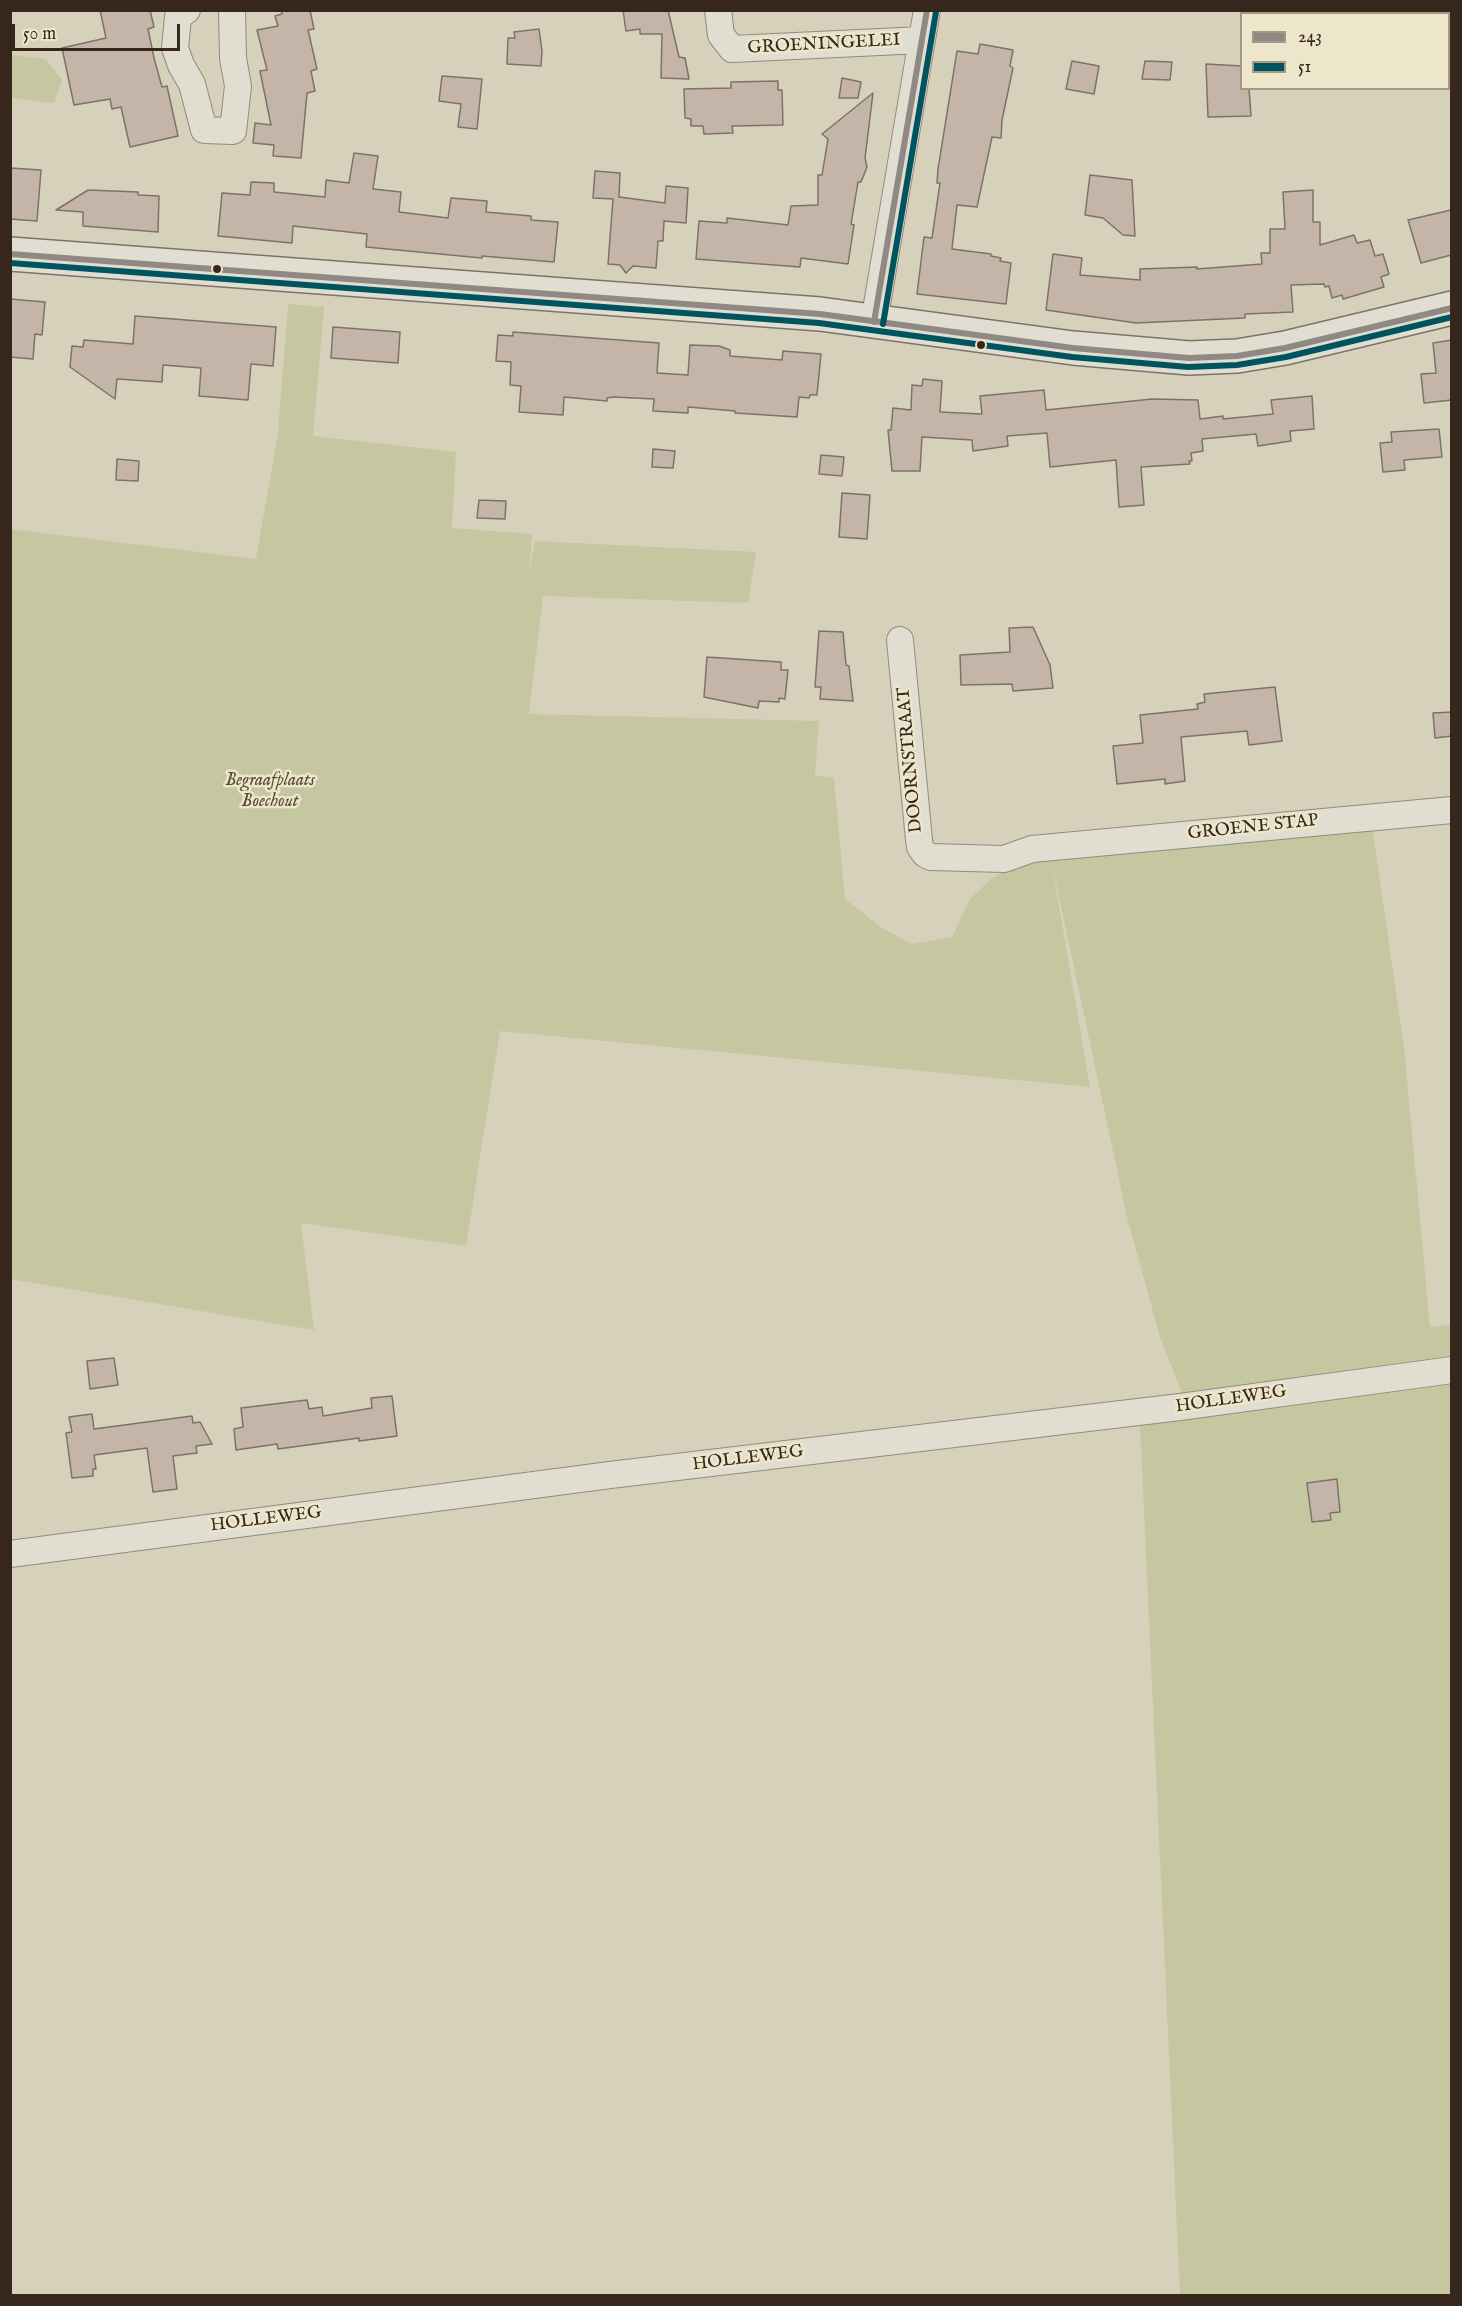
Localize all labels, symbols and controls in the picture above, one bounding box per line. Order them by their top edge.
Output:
scale bar [15,12,183,50]
legend [1240,12,1450,90]
text: 50 m [23,23,56,46]
text: 243 [1298,26,1322,49]
street label: GROENINGELEI [747,30,901,60]
text: 51 [1298,56,1311,79]
unlabelled marker [211,263,223,275]
unlabelled marker [975,339,987,351]
street label: DOORNSTRAAT [894,686,928,834]
park label: Begraafplaats Boechout [225,770,315,812]
street label: GROENE STAP [1187,810,1319,846]
street label: HOLLEWEG [1174,1382,1288,1418]
street label: HOLLEWEG [691,1441,805,1477]
street label: HOLLEWEG [209,1502,323,1538]

